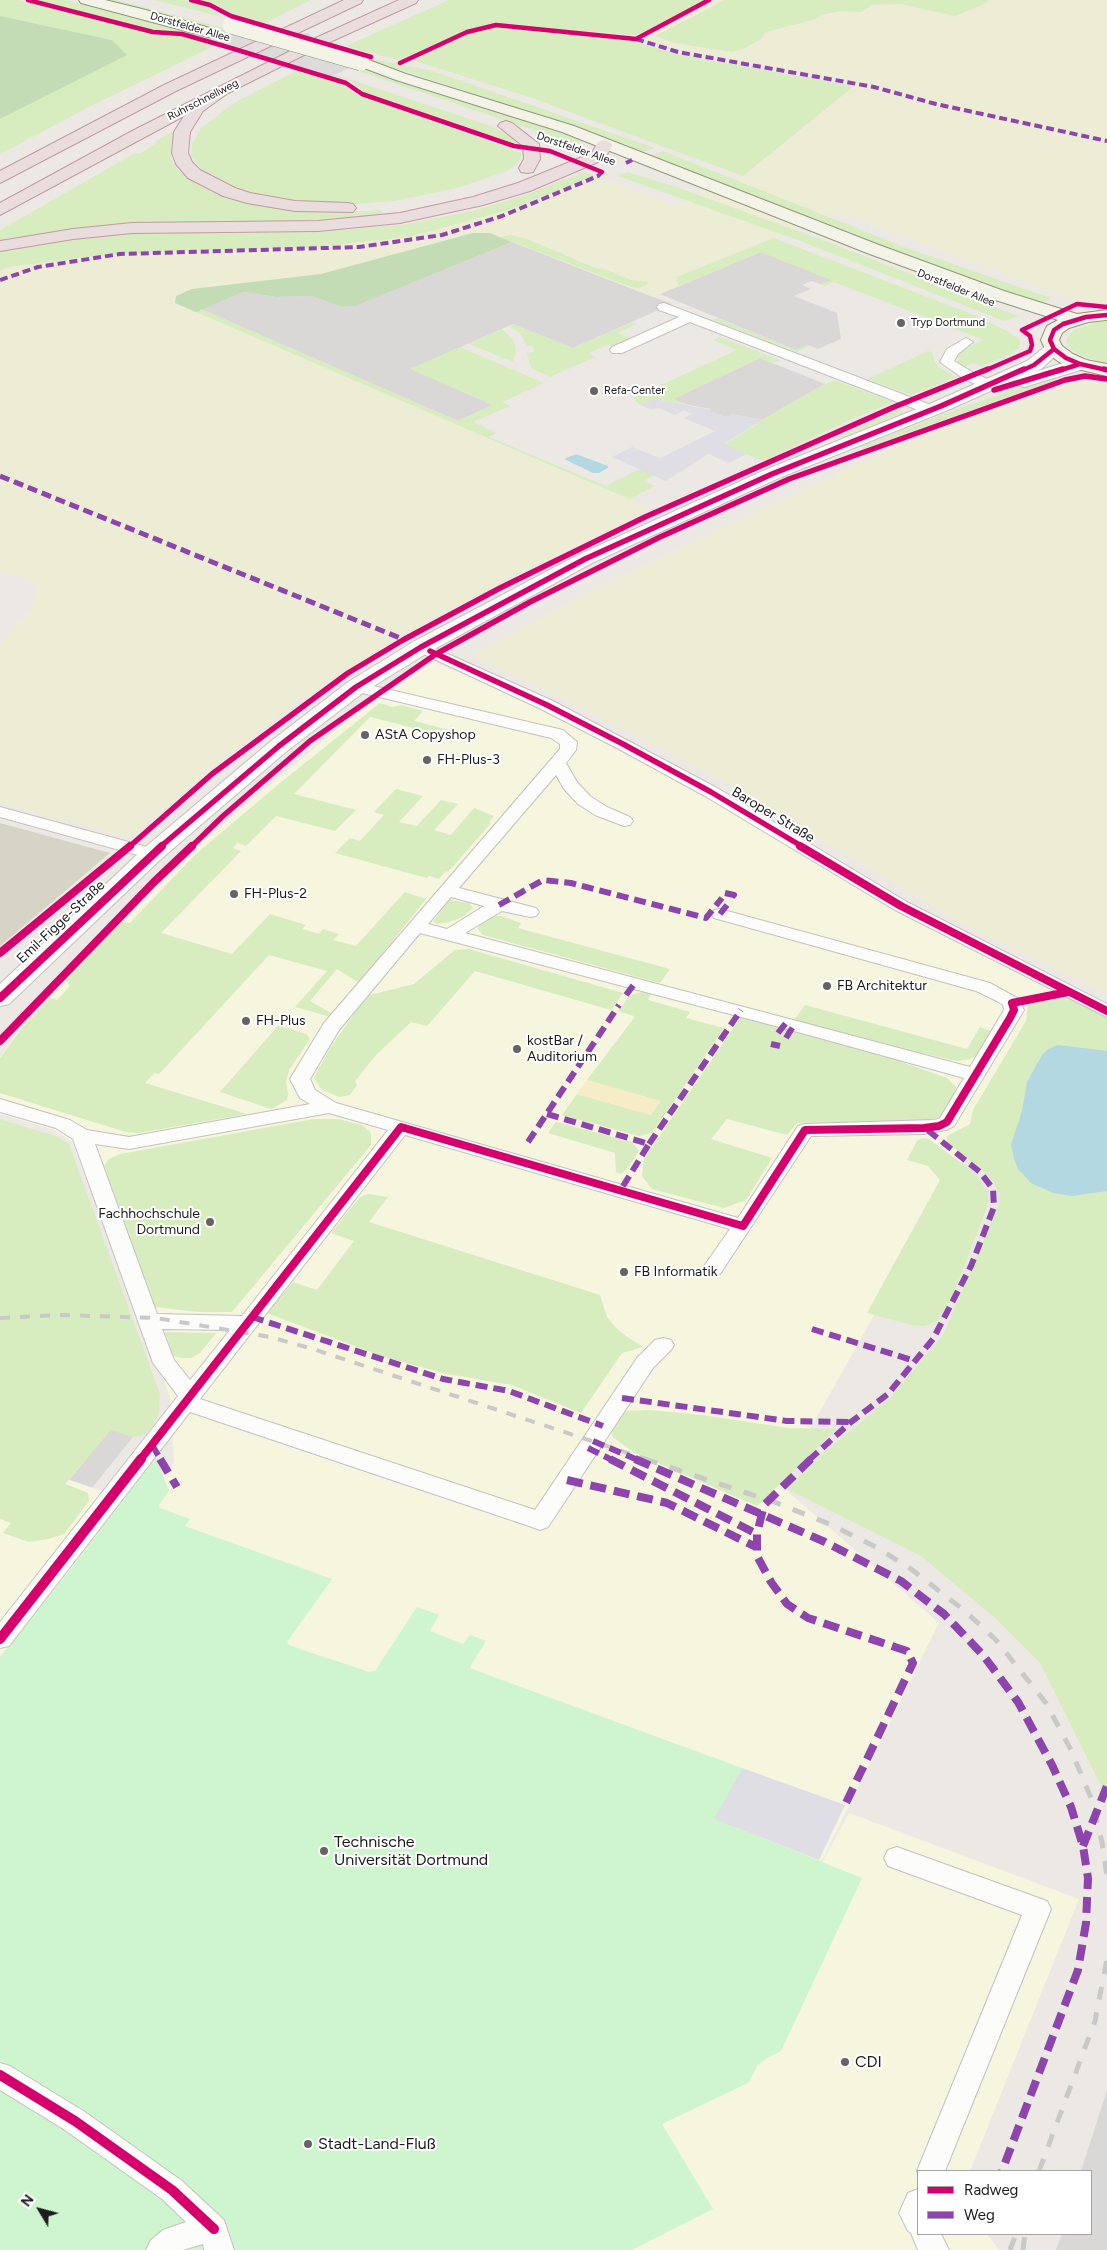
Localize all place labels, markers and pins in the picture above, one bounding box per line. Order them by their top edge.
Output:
place label: Tryp Dortmund [911,316,985,330]
marker: Tryp Dortmund [895,317,907,329]
place label: Refa-Center [604,384,665,398]
marker: Refa-Center [588,385,600,397]
place label: AStA Copyshop [375,727,476,743]
marker: AStA Copyshop [359,729,371,741]
place label: FH-Plus-3 [437,752,500,768]
marker: FH-Plus-3 [421,754,433,766]
place label: FH-Plus-2 [244,886,307,902]
marker: FH-Plus-2 [228,888,240,900]
place label: FB Architektur [837,978,927,994]
marker: FB Architektur [821,980,833,992]
place label: FH-Plus [256,1013,305,1029]
marker: FH-Plus [240,1015,252,1027]
place label: kostBar / Auditorium [527,1033,597,1066]
marker: kostBar / Auditorium [511,1043,523,1055]
place label: Fachhochschule Dortmund [98,1206,200,1238]
marker: Fachhochschule Dortmund [204,1216,216,1228]
place label: FB Informatik [634,1264,718,1280]
marker: FB Informatik [618,1266,630,1278]
place label: Technische Universität Dortmund [334,1832,488,1870]
marker: Technische Universität Dortmund [318,1845,330,1857]
place label: CDI [855,2052,882,2072]
marker: CDI [839,2056,851,2068]
place label: Stadt-Land-Fluß [318,2134,436,2154]
marker: Stadt-Land-Fluß [302,2138,314,2150]

